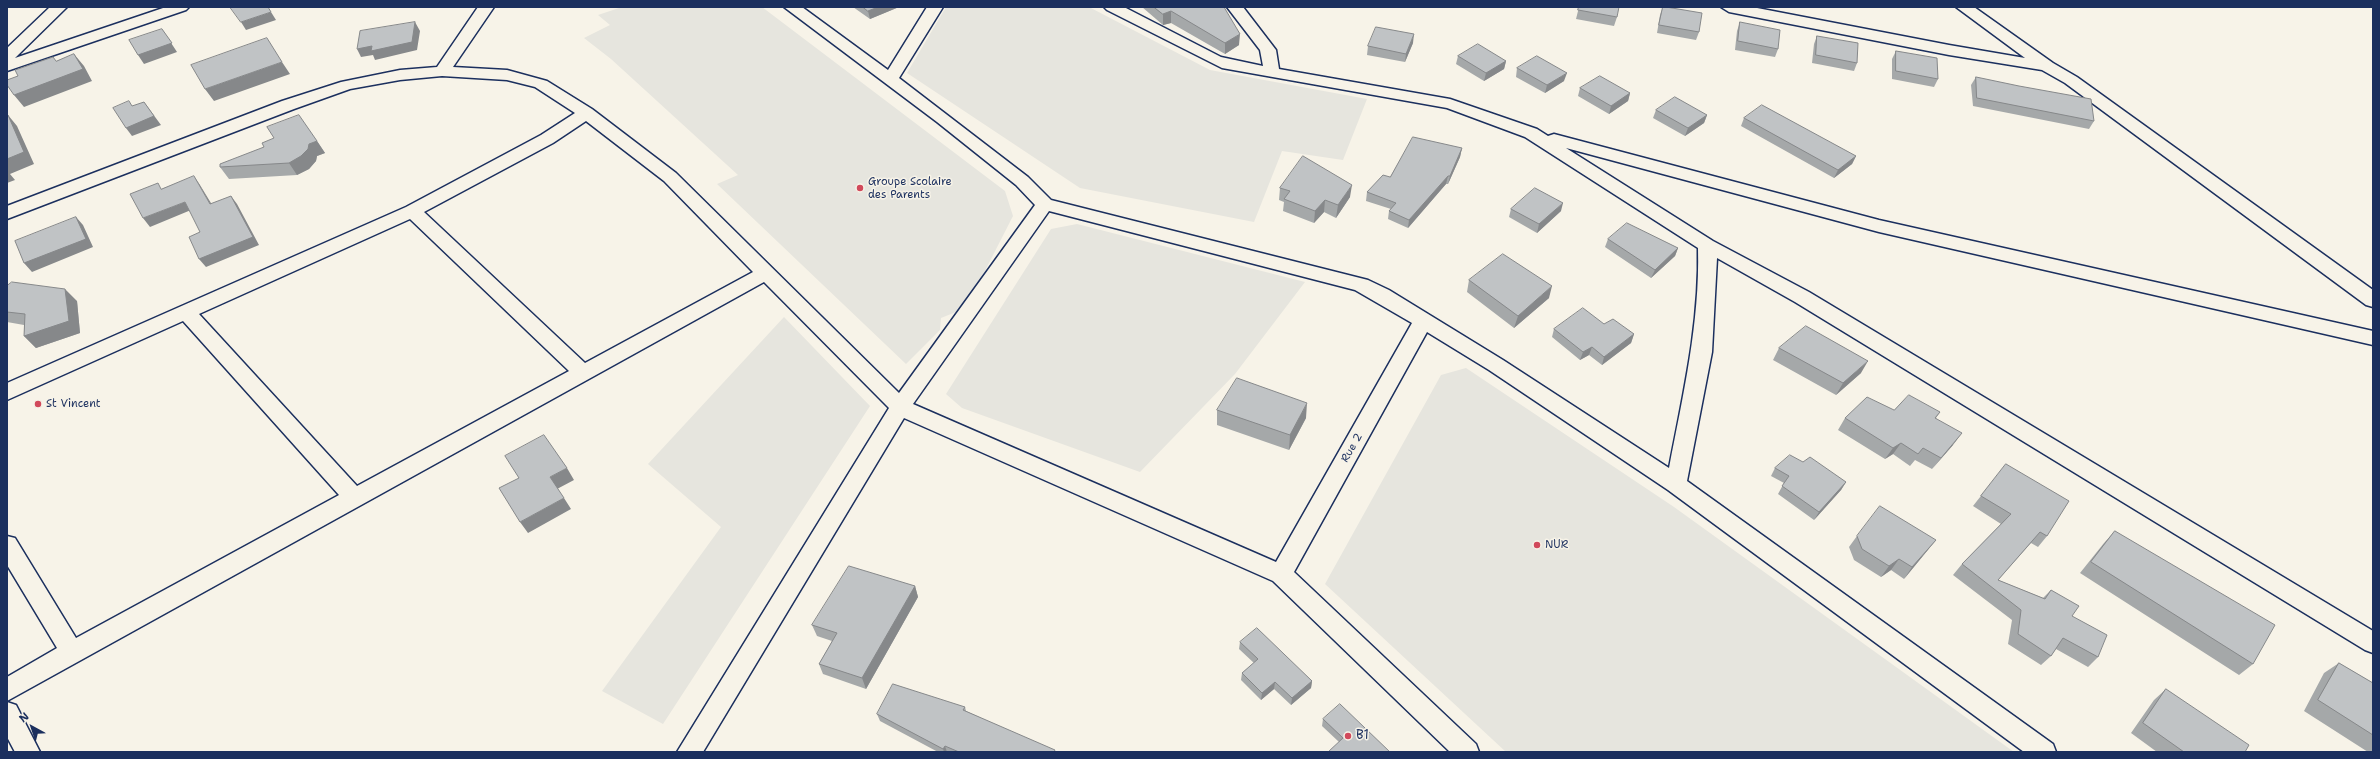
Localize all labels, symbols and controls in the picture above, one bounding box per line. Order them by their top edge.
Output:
place label: Groupe Scolaire des Parents [868,175,952,201]
marker: Groupe Scolaire des Parents [855,183,865,193]
place label: St Vincent [46,397,101,411]
marker: St Vincent [33,399,43,409]
street label: Rue 2 [1338,431,1366,465]
place label: NUR [1545,538,1568,552]
marker: NUR [1532,540,1542,550]
north arrow [12,707,52,747]
text: N [16,709,32,726]
place label: B1 [1356,728,1369,744]
marker: B1 [1343,731,1353,741]

